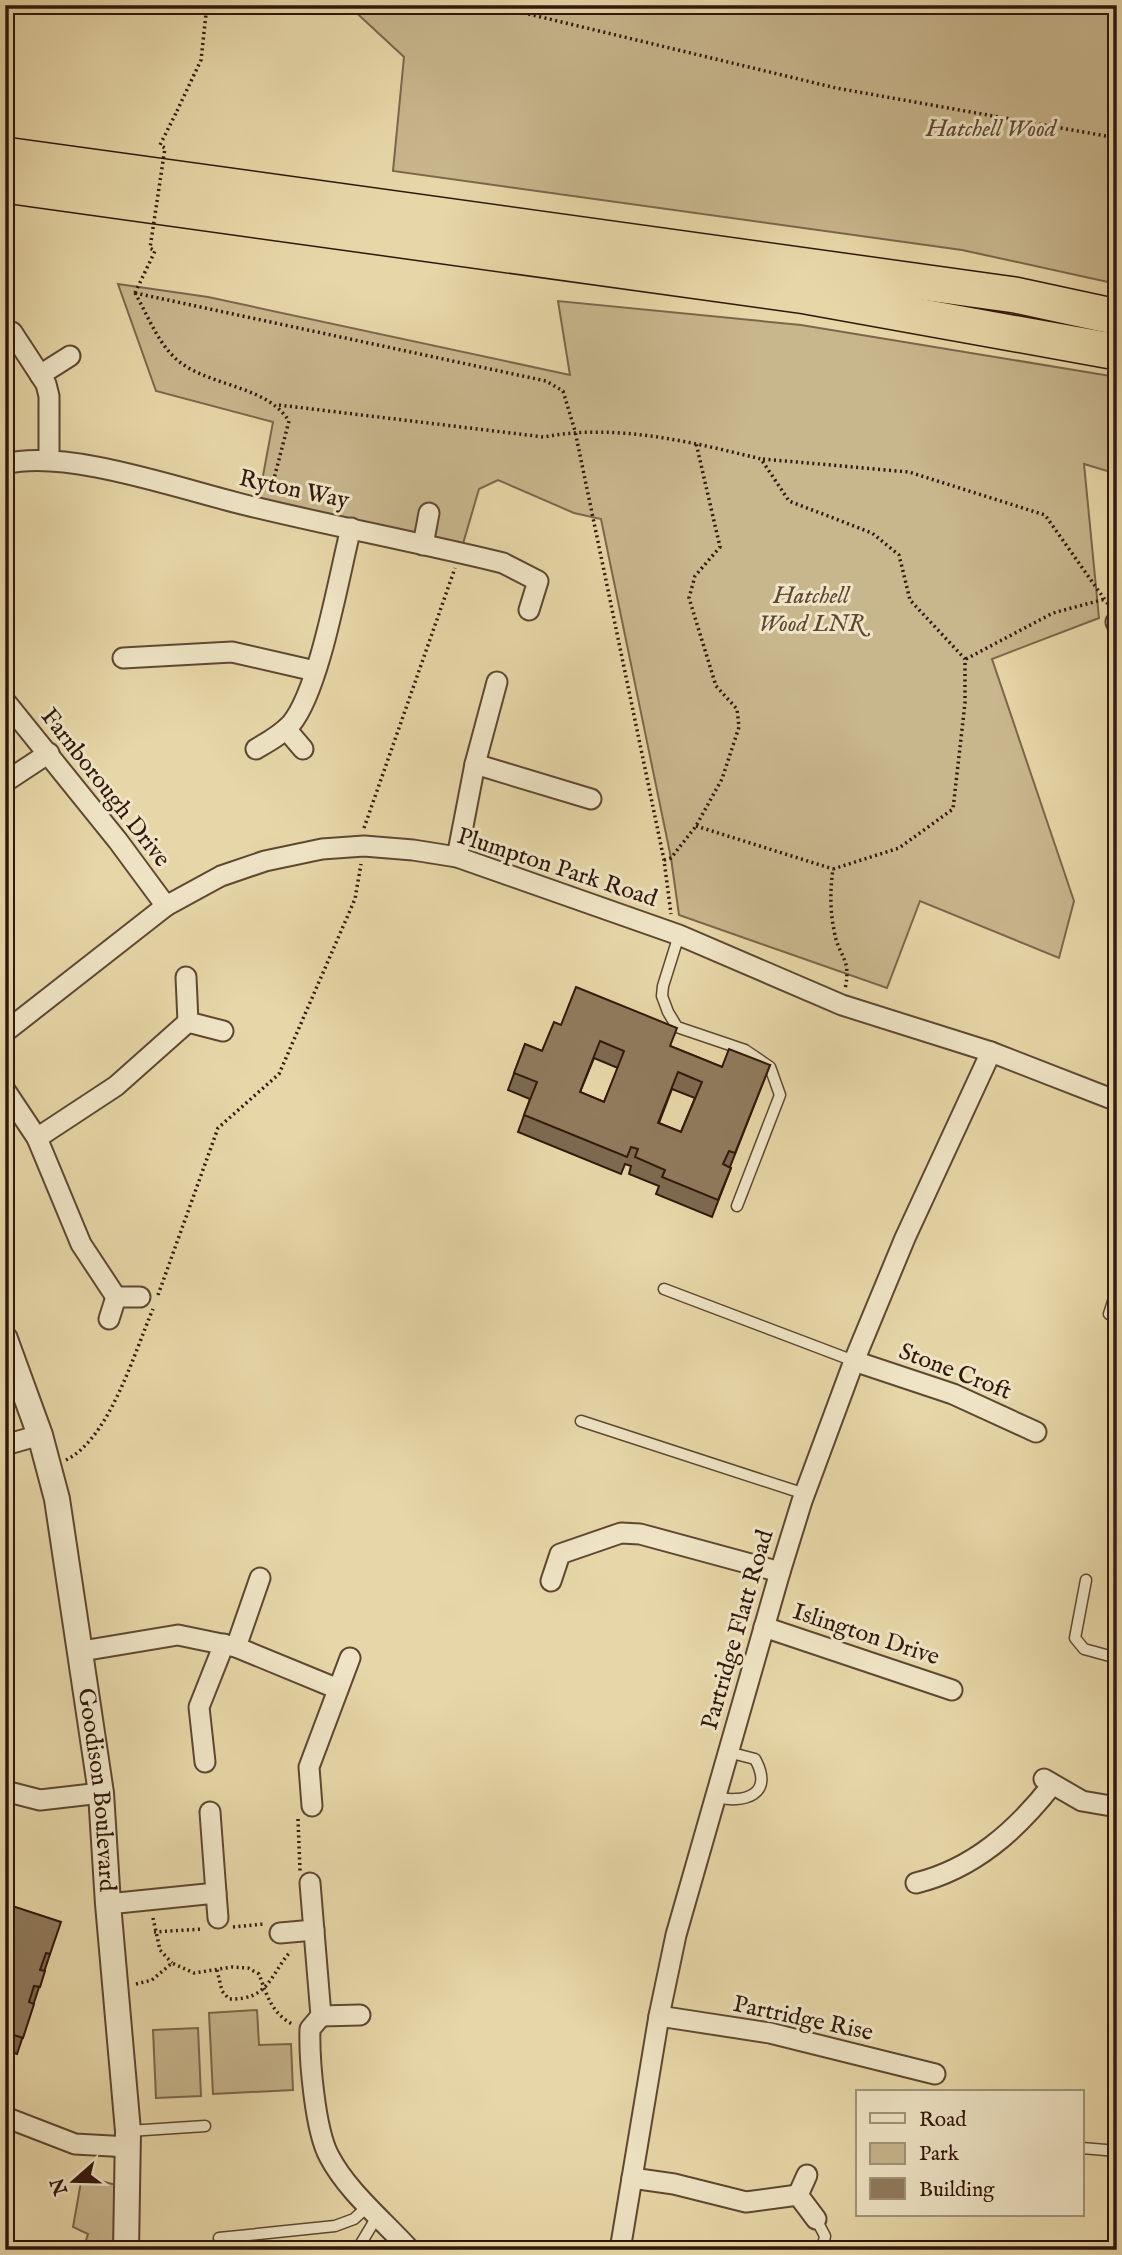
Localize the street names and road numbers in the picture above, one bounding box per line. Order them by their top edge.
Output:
street label: Ryton Way [236,463,352,517]
street label: Farnborough Drive [33,702,177,874]
street label: Plumpton Park Road [453,821,661,915]
street label: Stone Croft [894,1336,1016,1408]
street label: Partridge Flatt Road [695,1526,781,1734]
street label: Islington Drive [789,1597,943,1673]
street label: Goodison Boulevard [70,1686,123,1893]
street label: Partridge Rise [730,1989,876,2049]

